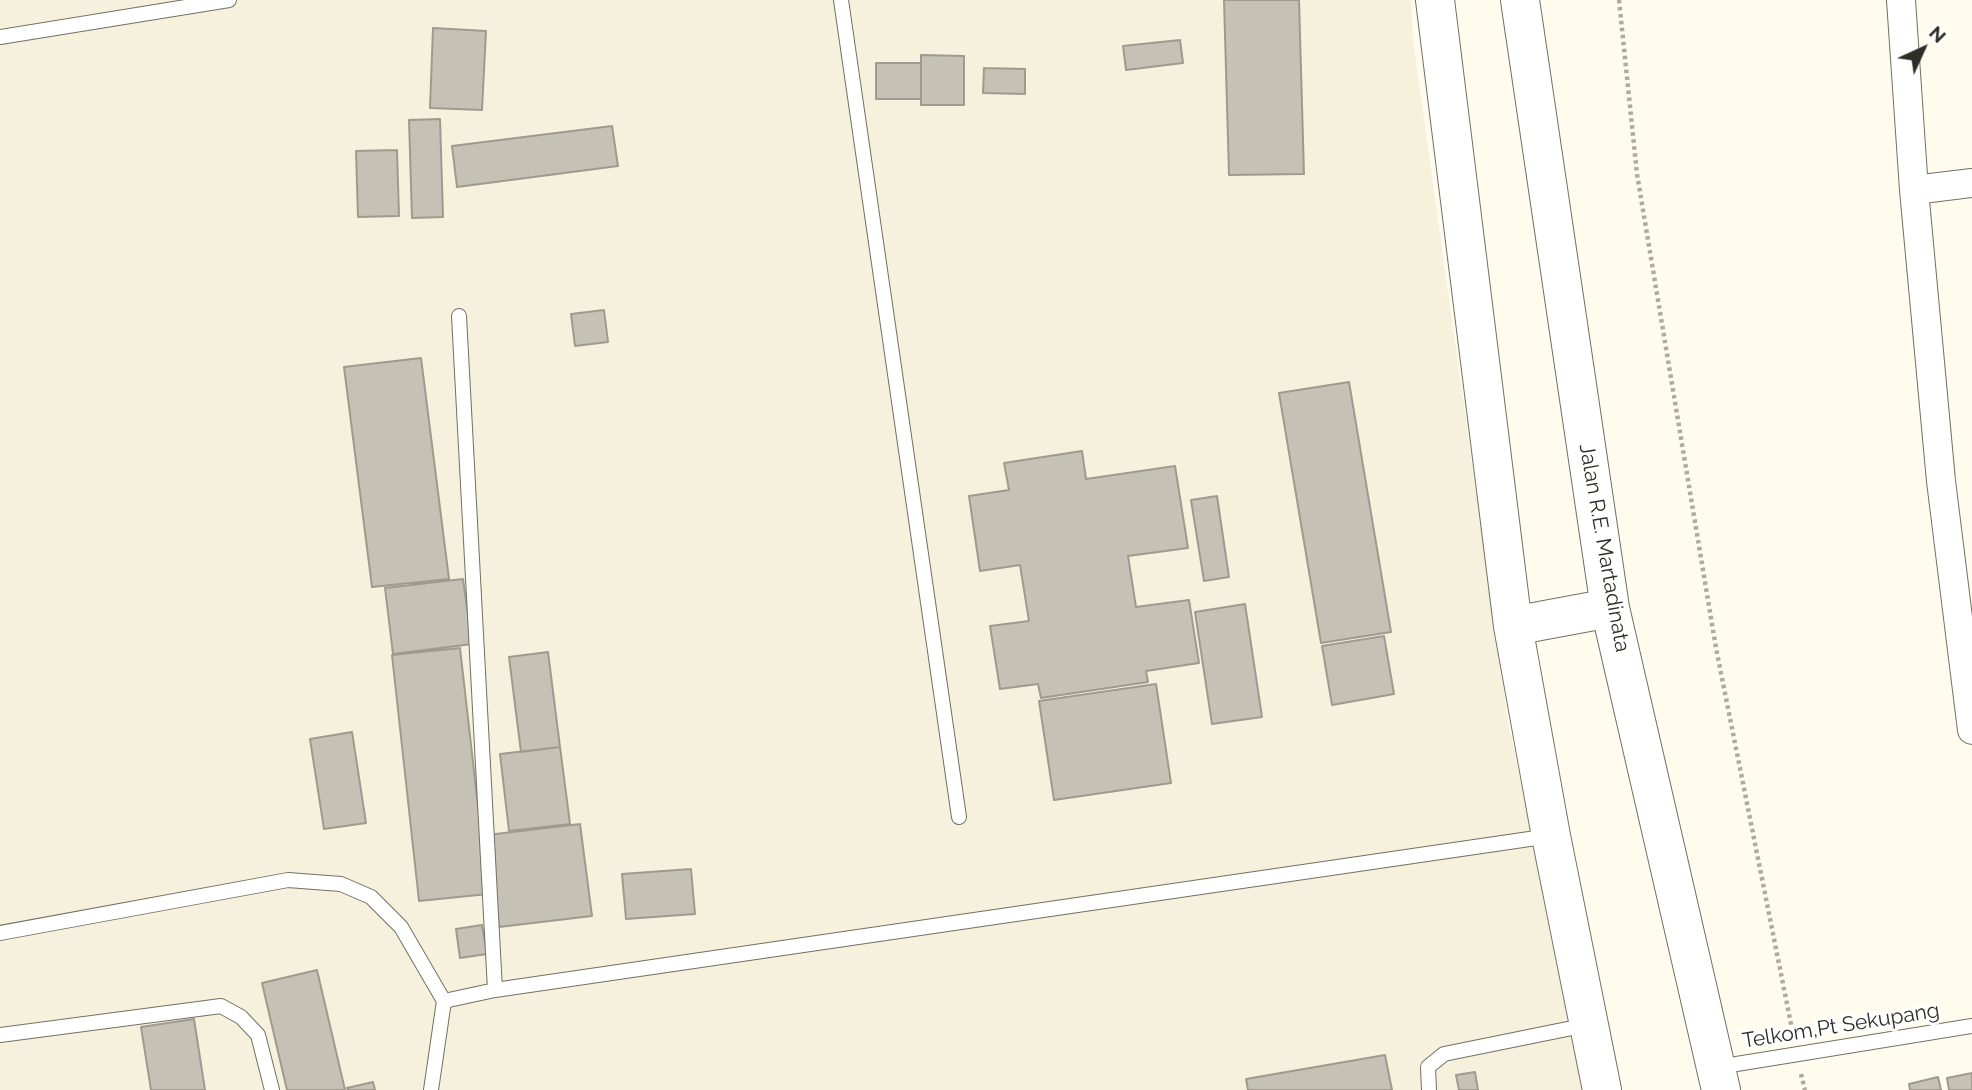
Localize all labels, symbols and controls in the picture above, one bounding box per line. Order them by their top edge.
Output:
north arrow [1888,14,1958,84]
text: N [1925,21,1951,47]
street label: Jalan R.E. Martadinata [1573,442,1635,654]
street label: Telkom,Pt Sekupang [1741,998,1941,1054]

